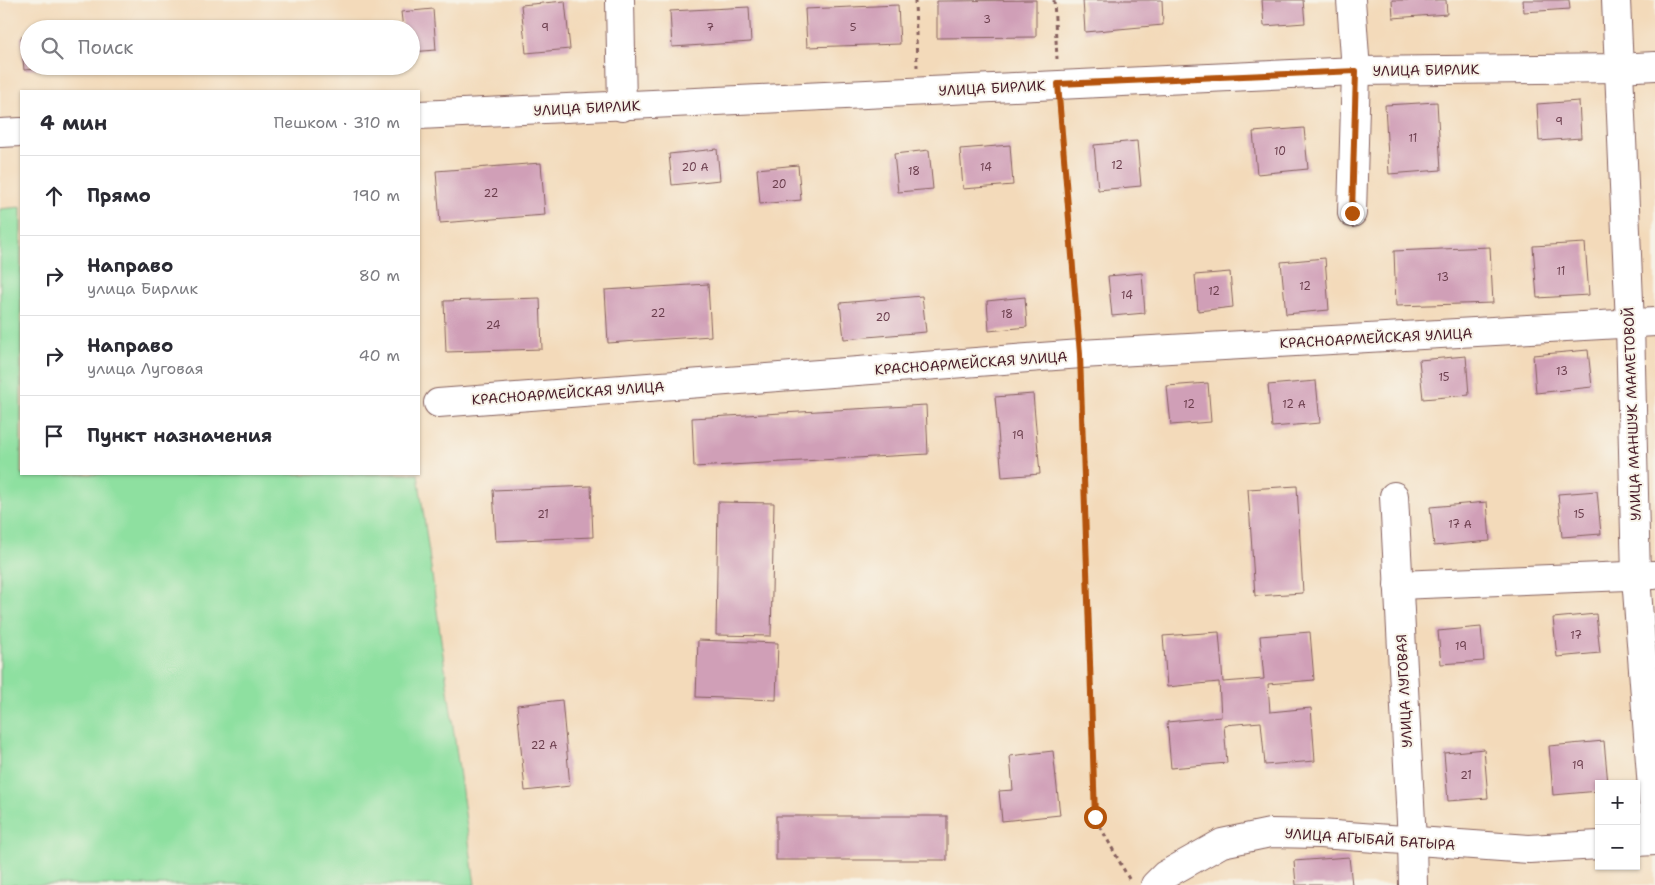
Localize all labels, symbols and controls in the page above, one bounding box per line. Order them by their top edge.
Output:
house number: 3 [983,12,991,27]
search box [20,20,420,75]
house number: 9 [541,20,549,35]
house number: 7 [706,20,714,35]
house number: 5 [850,20,857,35]
icon: search [38,34,66,62]
text: Поиск [78,35,133,60]
street label: УЛИЦА БИРЛИК [1372,60,1480,80]
street label: УЛИЦА БИРЛИК [938,76,1046,100]
street label: УЛИЦА БИРЛИК [533,96,641,120]
text: 4 мин [40,109,107,137]
text: Пешком · 310 m [274,112,400,133]
house number: 9 [1555,114,1563,129]
house number: 11 [1409,131,1417,146]
house number: 10 [1274,144,1286,159]
house number: 12 [1111,158,1123,173]
house number: 20 А [682,160,708,175]
house number: 14 [980,160,992,175]
house number: 18 [908,164,920,179]
house number: 20 [771,177,787,192]
icon: ahead [40,182,68,210]
text: Прямо [87,183,151,208]
text: 190 m [353,185,400,206]
house number: 22 [484,186,498,201]
route end [1341,202,1364,225]
text: Направо [87,253,173,278]
icon: right [40,262,68,290]
house number: 11 [1557,264,1565,279]
text: 80 m [359,265,400,286]
house number: 13 [1437,270,1449,285]
text: улица Бирлик [87,278,198,299]
house number: 12 [1299,279,1311,294]
house number: 12 [1208,284,1220,299]
house number: 14 [1121,288,1133,303]
house number: 22 [651,306,665,321]
house number: 18 [1001,307,1013,322]
street label: УЛИЦА МАНШУК МАМЕТОВОЙ [1619,307,1645,521]
house number: 20 [875,310,891,325]
house number: 24 [486,318,501,333]
street label: КРАСНОАРМЕЙСКАЯ УЛИЦА [1279,324,1473,352]
text: Направо [87,333,173,358]
icon: right [40,342,68,370]
text: 40 m [358,345,400,366]
street label: КРАСНОАРМЕЙСКАЯ УЛИЦА [874,347,1068,379]
text: улица Луговая [87,358,204,379]
house number: 13 [1556,364,1568,379]
house number: 15 [1438,370,1450,385]
street label: КРАСНОАРМЕЙСКАЯ УЛИЦА [471,377,665,409]
house number: 12 [1183,397,1195,412]
house number: 12 А [1282,397,1306,412]
icon: arrive [40,422,68,450]
text: Пункт назначения [87,423,272,448]
house number: 19 [1012,428,1024,443]
house number: 21 [537,507,549,522]
house number: 15 [1573,507,1585,522]
house number: 17 А [1448,517,1472,532]
house number: 17 [1570,628,1582,643]
street label: УЛИЦА ЛУГОВАЯ [1392,634,1416,748]
house number: 19 [1455,639,1467,654]
house number: 22 А [531,738,557,753]
house number: 19 [1572,758,1584,773]
house number: 21 [1460,768,1472,783]
map controls [1595,780,1640,870]
button: + [1595,780,1640,825]
route start [1084,806,1107,829]
street label: УЛИЦА АГЫБАЙ БАТЫРА [1284,824,1456,854]
button: − [1595,825,1640,870]

